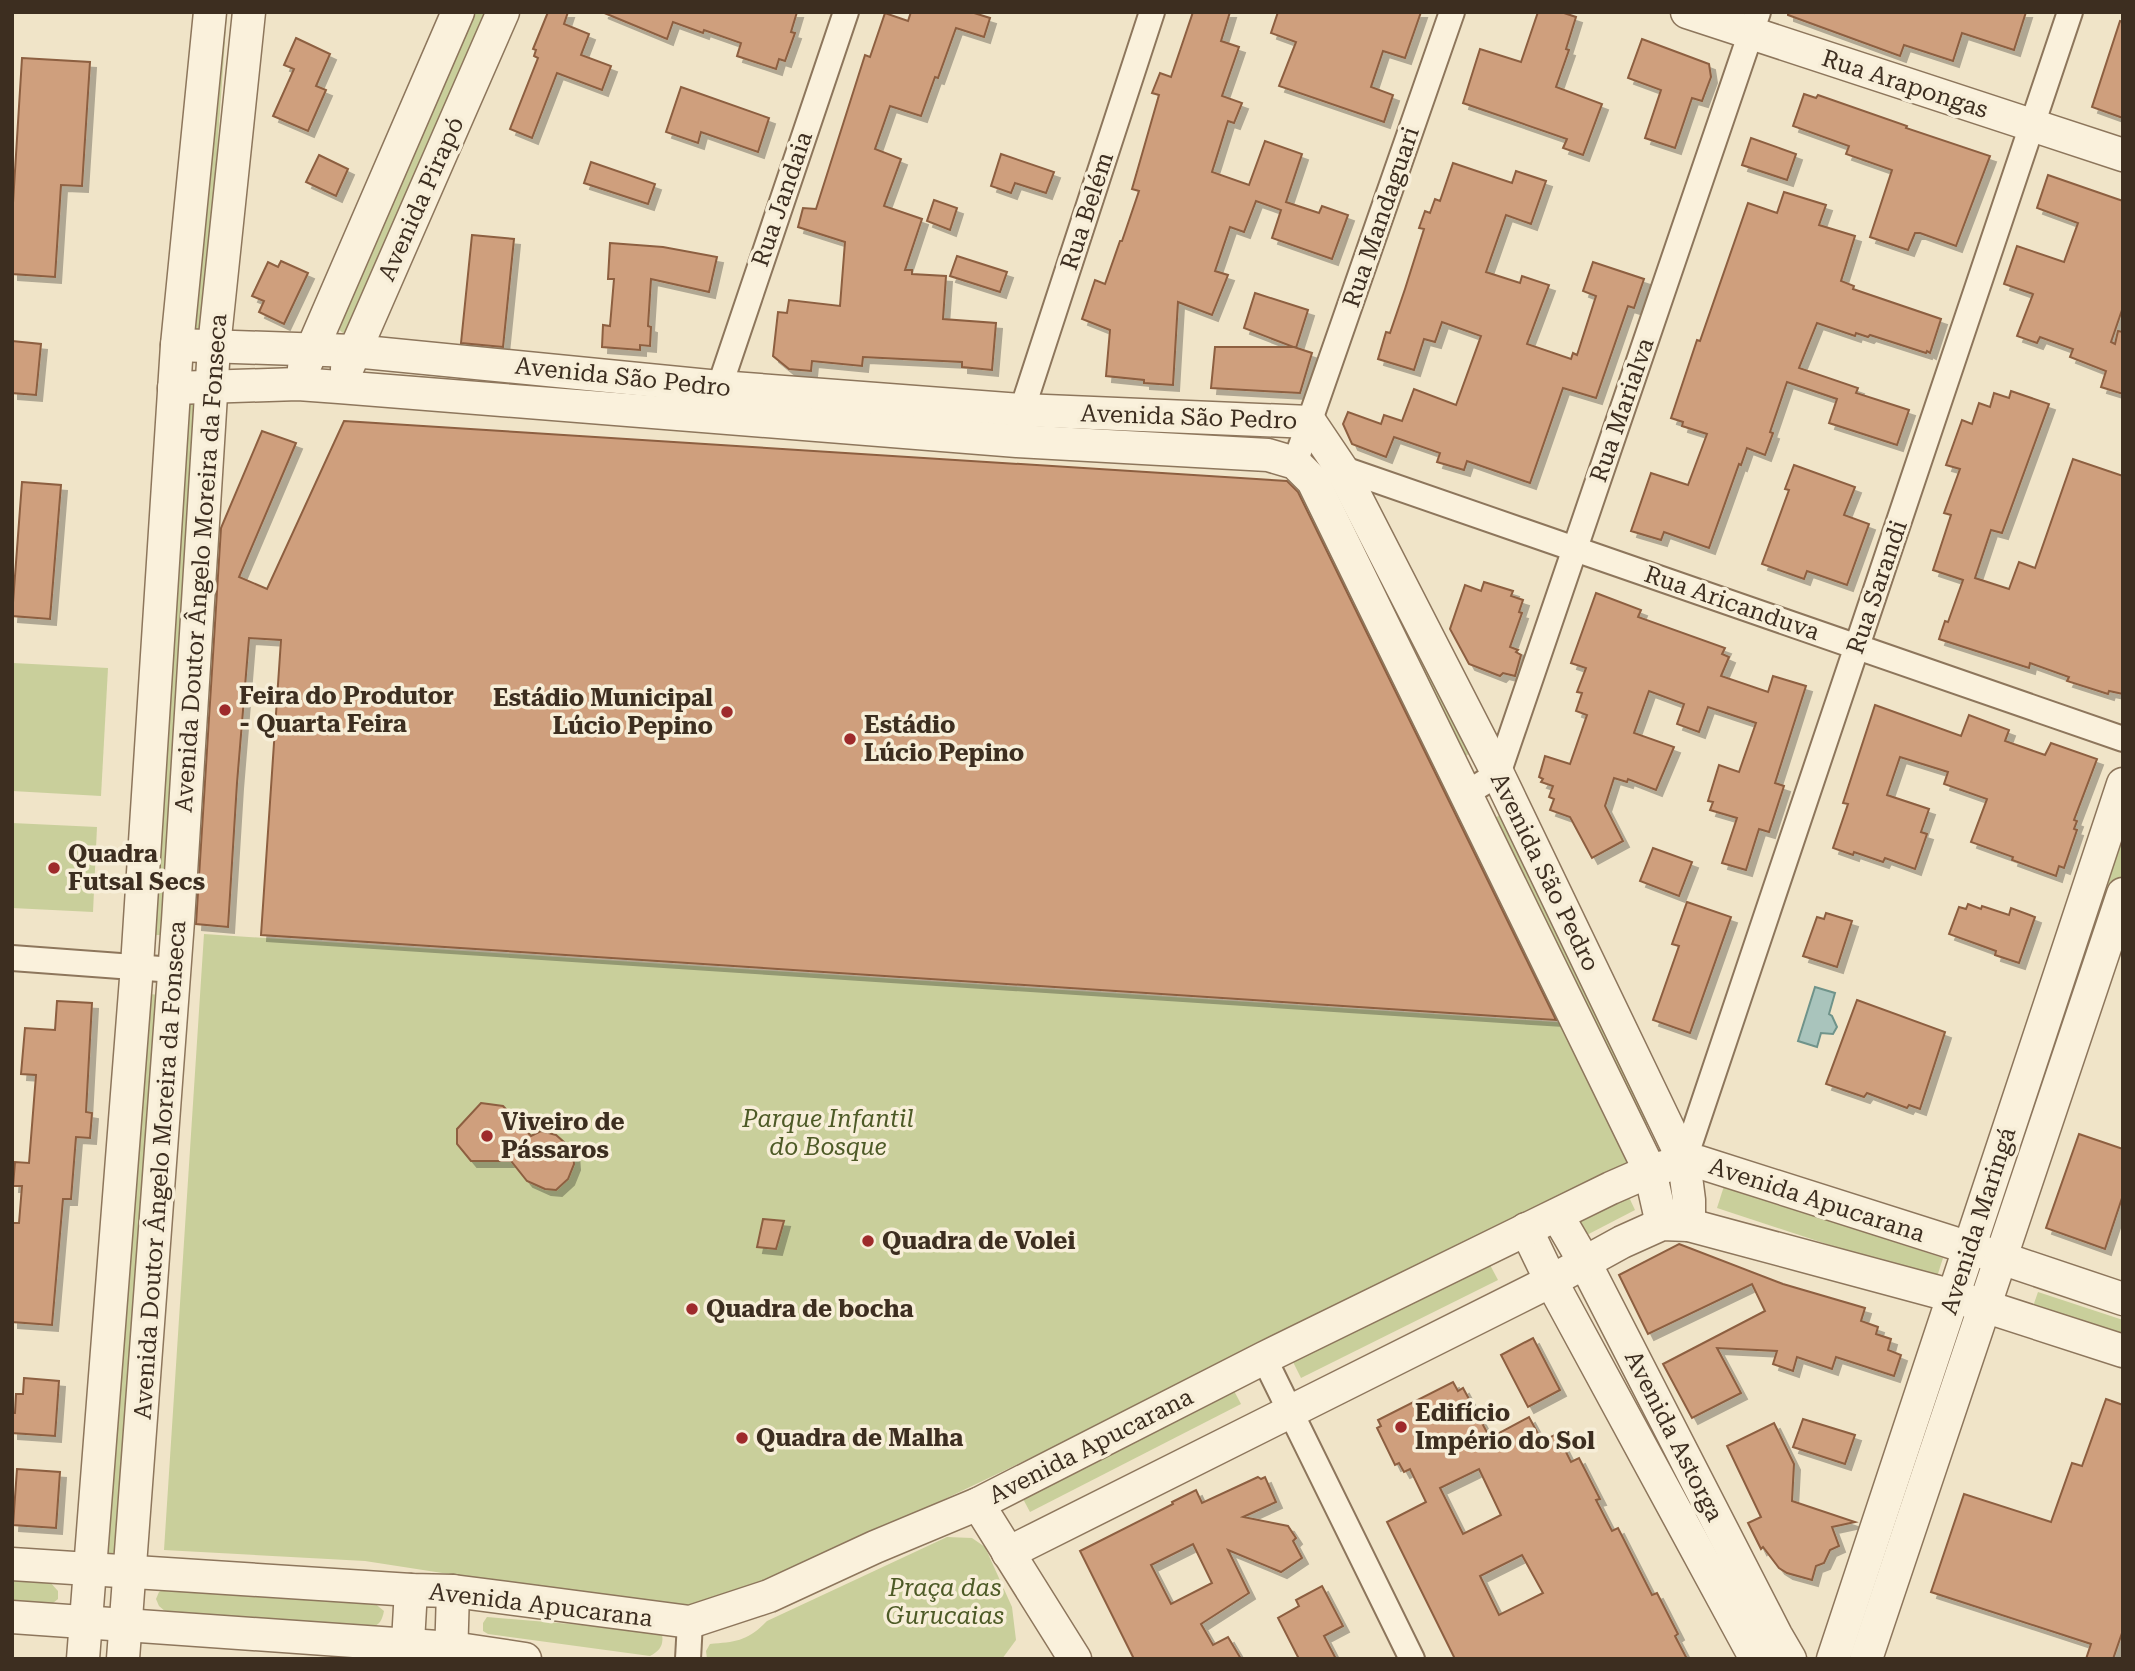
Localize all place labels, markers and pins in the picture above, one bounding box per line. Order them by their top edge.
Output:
place label: Feira do Produtor - Quarta Feira [239,682,454,738]
place label: Estádio Municipal Lúcio Pepino [493,684,713,740]
marker: Feira do Produtor - Quarta Feira [217,702,233,718]
marker: Estádio Municipal Lúcio Pepino [719,704,735,720]
place label: Estádio Lúcio Pepino [864,711,1024,767]
marker: Estádio Lúcio Pepino [842,731,858,747]
place label: Quadra Futsal Secs [68,840,205,896]
marker: Quadra Futsal Secs [46,860,62,876]
place label: Viveiro de Pássaros [501,1108,625,1164]
marker: Viveiro de Pássaros [479,1128,495,1144]
place label: Quadra de Volei [882,1227,1075,1255]
marker: Quadra de Volei [860,1233,876,1249]
place label: Quadra de bocha [706,1295,914,1323]
marker: Quadra de bocha [684,1301,700,1317]
place label: Edifício Império do Sol [1415,1399,1595,1455]
marker: Edifício Império do Sol [1393,1419,1409,1435]
place label: Quadra de Malha [756,1424,963,1452]
marker: Quadra de Malha [734,1430,750,1446]

